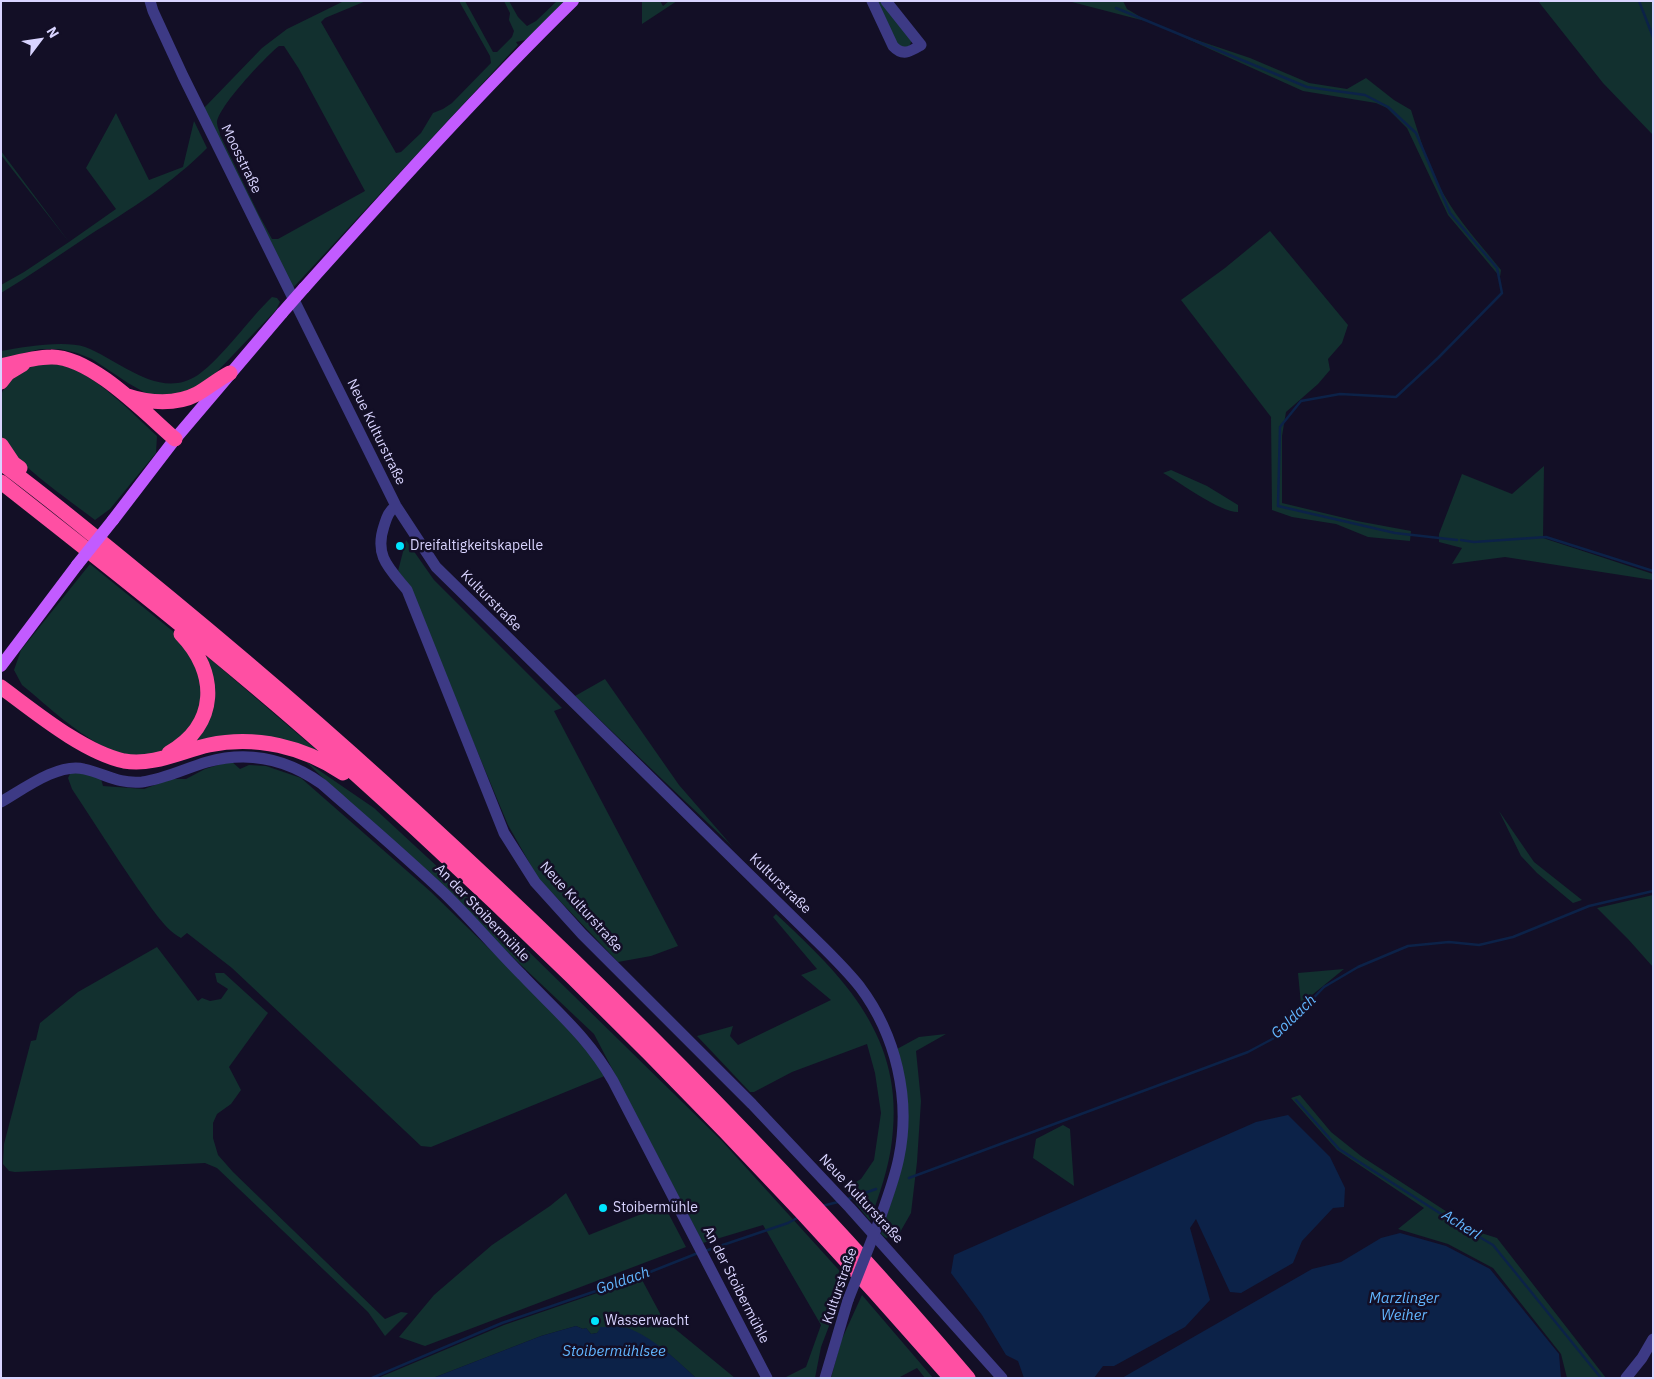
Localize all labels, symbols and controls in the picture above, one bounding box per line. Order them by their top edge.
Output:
north arrow [15,15,65,65]
text: N [43,23,63,41]
street label: Moosstraße [217,122,265,196]
street label: Neue Kulturstraße [343,376,409,488]
place label: Dreifaltigkeitskapelle [410,538,543,554]
marker: Dreifaltigkeitskapelle [394,540,406,552]
street label: Kulturstraße [457,567,525,635]
street label: Kulturstraße [746,850,814,918]
street label: Neue Kulturstraße [536,858,626,956]
street label: An der Stoibermühle [431,861,533,965]
water label: Goldach [1268,991,1320,1043]
street label: Neue Kulturstraße [815,1151,907,1247]
place label: Stoibermühle [613,1200,698,1216]
marker: Stoibermühle [597,1202,609,1214]
water label: Acherl [1438,1206,1484,1244]
street label: An der Stoibermühle [699,1224,773,1346]
street label: Kulturstraße [819,1246,861,1326]
water label: Goldach [594,1263,652,1299]
water label: Marzlinger Weiher [1369,1290,1439,1325]
place label: Wasserwacht [605,1313,689,1329]
marker: Wasserwacht [589,1315,601,1327]
water label: Stoibermühlsee [562,1343,666,1361]

